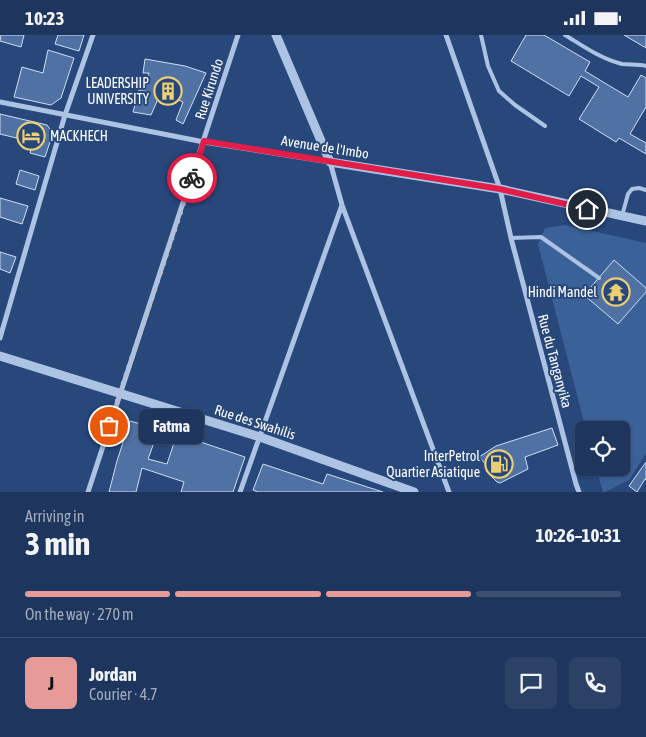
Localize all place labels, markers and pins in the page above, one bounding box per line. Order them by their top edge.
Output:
place label: LEADERSHIP UNIVERSITY [86,75,150,107]
building icon: LEADERSHIP UNIVERSITY [153,76,183,106]
hotel icon: MACKHECH [16,121,46,151]
place label: MACKHECH [50,128,108,144]
pin [566,188,608,230]
temple icon: Hindi Mandel [601,277,631,307]
place label: Hindi Mandel [528,284,597,300]
pin [88,405,130,447]
callout: Fatma [139,409,204,443]
place label: InterPetrol Quartier Asiatique [386,448,480,480]
fuel station icon: InterPetrol Quartier Asiatique [484,449,514,479]

